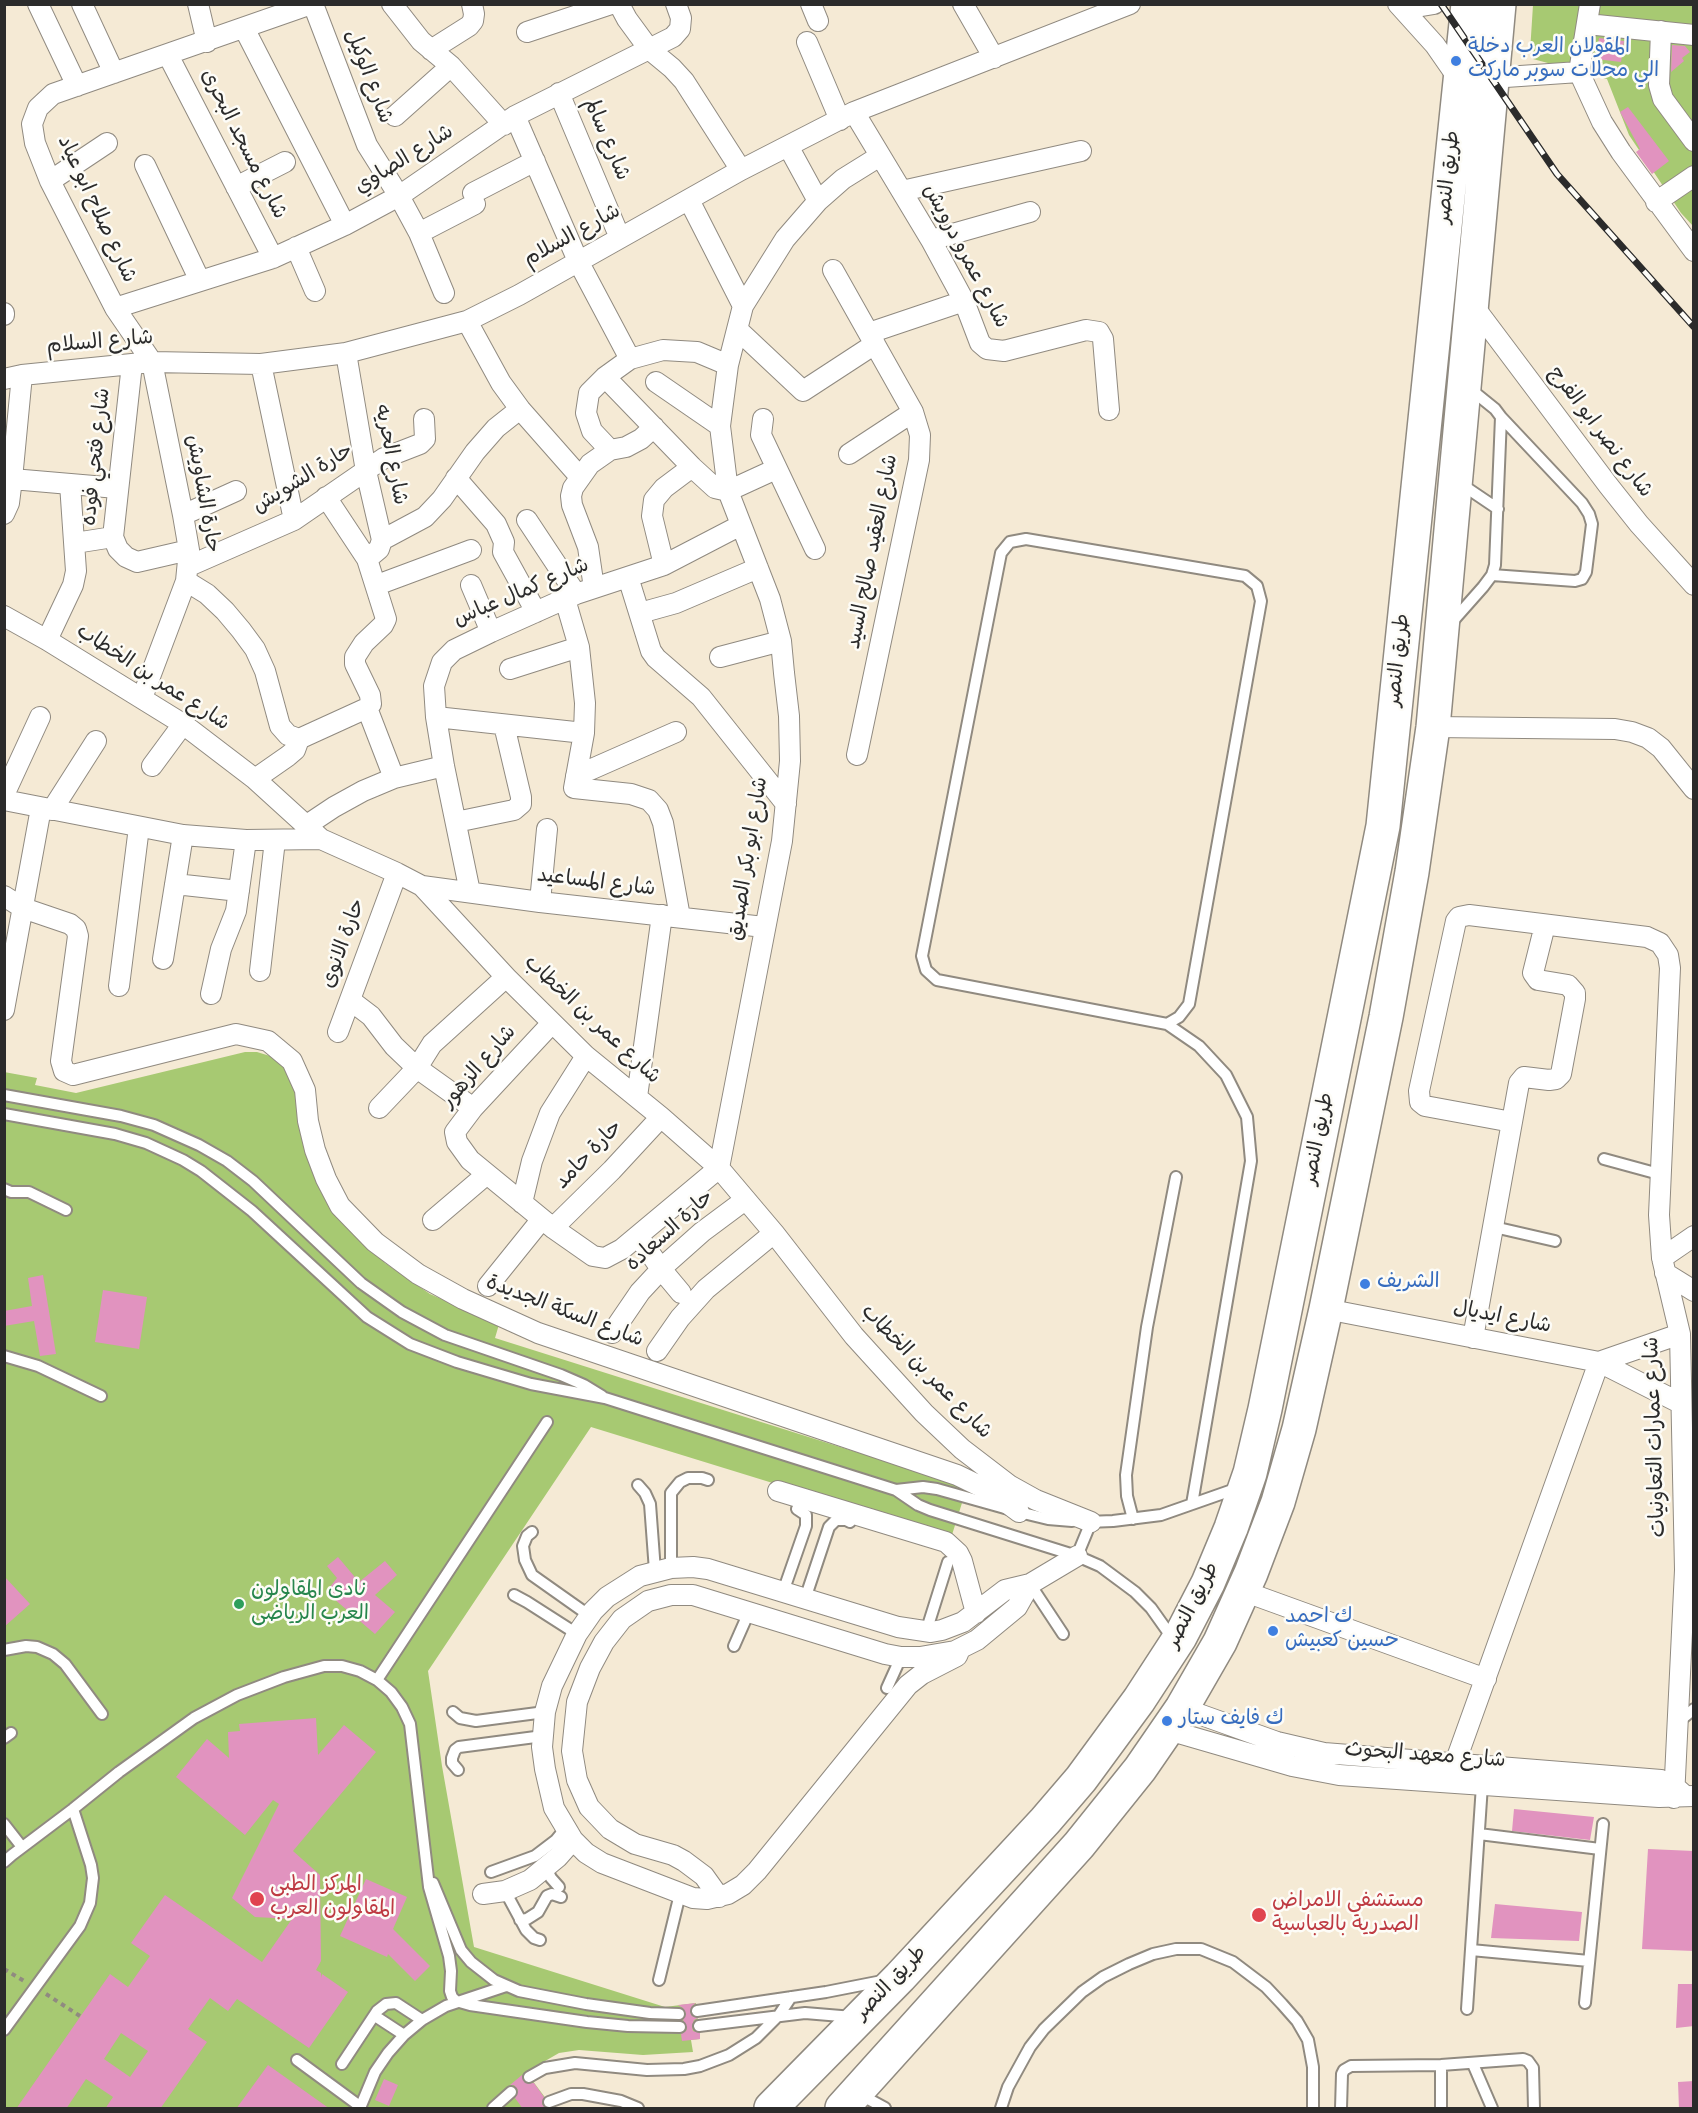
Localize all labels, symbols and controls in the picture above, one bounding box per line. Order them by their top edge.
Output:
street label: شارع الوكيل [338,26,396,128]
place label: المقولان العرب دخلة الي محلات سوبر ماركت [1468,36,1659,86]
marker: المقولان العرب دخلة الي محلات سوبر ماركت [1449,54,1463,68]
street label: شارع مسجد البحرى [193,66,291,224]
street label: شارع سالم [576,95,634,185]
street label: شارع الصاوي [351,121,459,201]
street label: طريق النصر [1433,129,1467,225]
street label: شارع صلاح ابو عياد [50,132,140,288]
street label: شارع عمرو درويش [915,181,1013,333]
street label: شارع السلام [520,200,626,274]
street label: شارع السلام [46,327,154,361]
street label: شارع نصر ابو الفرج [1541,362,1657,504]
street label: شارع فتحي فوده [78,387,118,527]
street label: شارع الحريه [367,403,411,507]
street label: حارة الشاويش [178,433,224,555]
street label: حارة الشويش [249,439,359,521]
street label: شارع العقيد صالح السيد [843,452,905,652]
street label: شارع كمال عباس [451,554,593,634]
street label: طريق النصر [1383,612,1417,708]
street label: شارع عمر بن الخطاب [71,620,233,738]
street label: شارع ابو بكر الصديق [725,775,775,943]
street label: شارع المساعيد [535,864,657,904]
street label: حارة الانوى [317,896,373,992]
street label: شارع عمر بن الخطاب [517,951,665,1091]
street label: شارع الزهور [437,1021,523,1115]
street label: طريق النصر [1299,1091,1341,1187]
street label: حارة حامد [551,1116,629,1196]
street label: حارة السعاده [622,1186,720,1278]
street label: شارع السكة الجديدة [482,1271,646,1355]
place label: الشريف [1377,1271,1440,1297]
marker: الشريف [1358,1277,1372,1291]
street label: شارع ايديال [1451,1297,1553,1341]
street label: شارع عمر بن الخطاب [854,1300,996,1446]
street label: شارع عمارات التعاونيات [1641,1336,1673,1538]
street label: طريق النصر [1162,1559,1226,1653]
place label: نادى المقاولون العرب الرياضى [251,1579,369,1629]
marker: نادى المقاولون العرب الرياضى [232,1597,246,1611]
place label: ك احمد حسين كعبيش [1285,1606,1399,1656]
marker: ك احمد حسين كعبيش [1266,1624,1280,1638]
place label: ك فايف ستار [1179,1708,1284,1734]
marker: ك فايف ستار [1160,1714,1174,1728]
street label: شارع معهد البحوث [1344,1739,1506,1775]
place label: المركز الطبى المقاولون العرب [270,1874,395,1924]
marker: المركز الطبى المقاولون العرب [248,1890,266,1908]
place label: مستشفى الامراض الصدرية بالعباسية [1272,1890,1424,1940]
marker: مستشفى الامراض الصدرية بالعباسية [1250,1906,1268,1924]
street label: طريق النصر [851,1942,933,2026]

